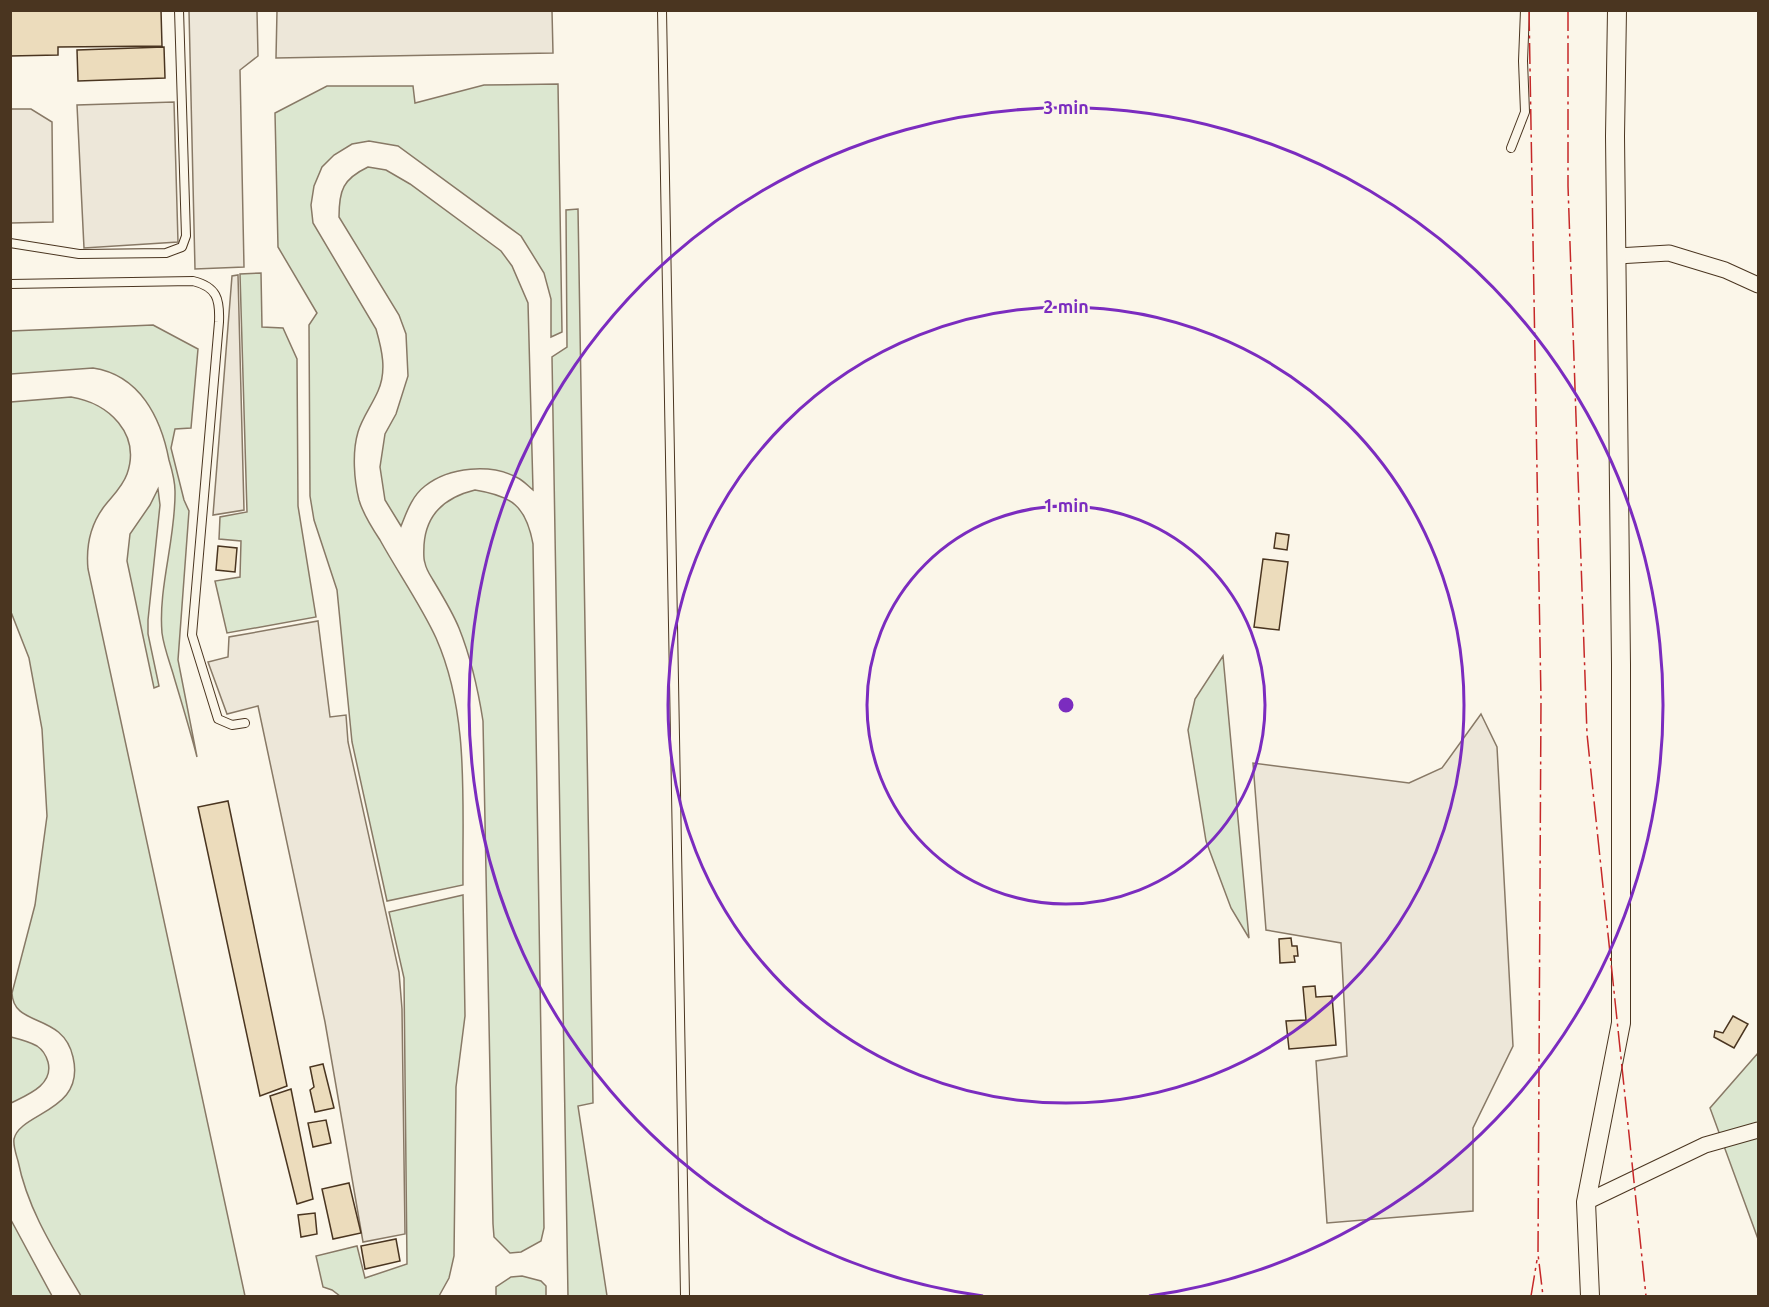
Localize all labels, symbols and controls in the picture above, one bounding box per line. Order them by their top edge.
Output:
text: 3 min [1043,97,1089,117]
text: 2 min [1043,296,1089,316]
text: 1 min [1043,495,1089,515]
centre of rings [1056,695,1076,715]

